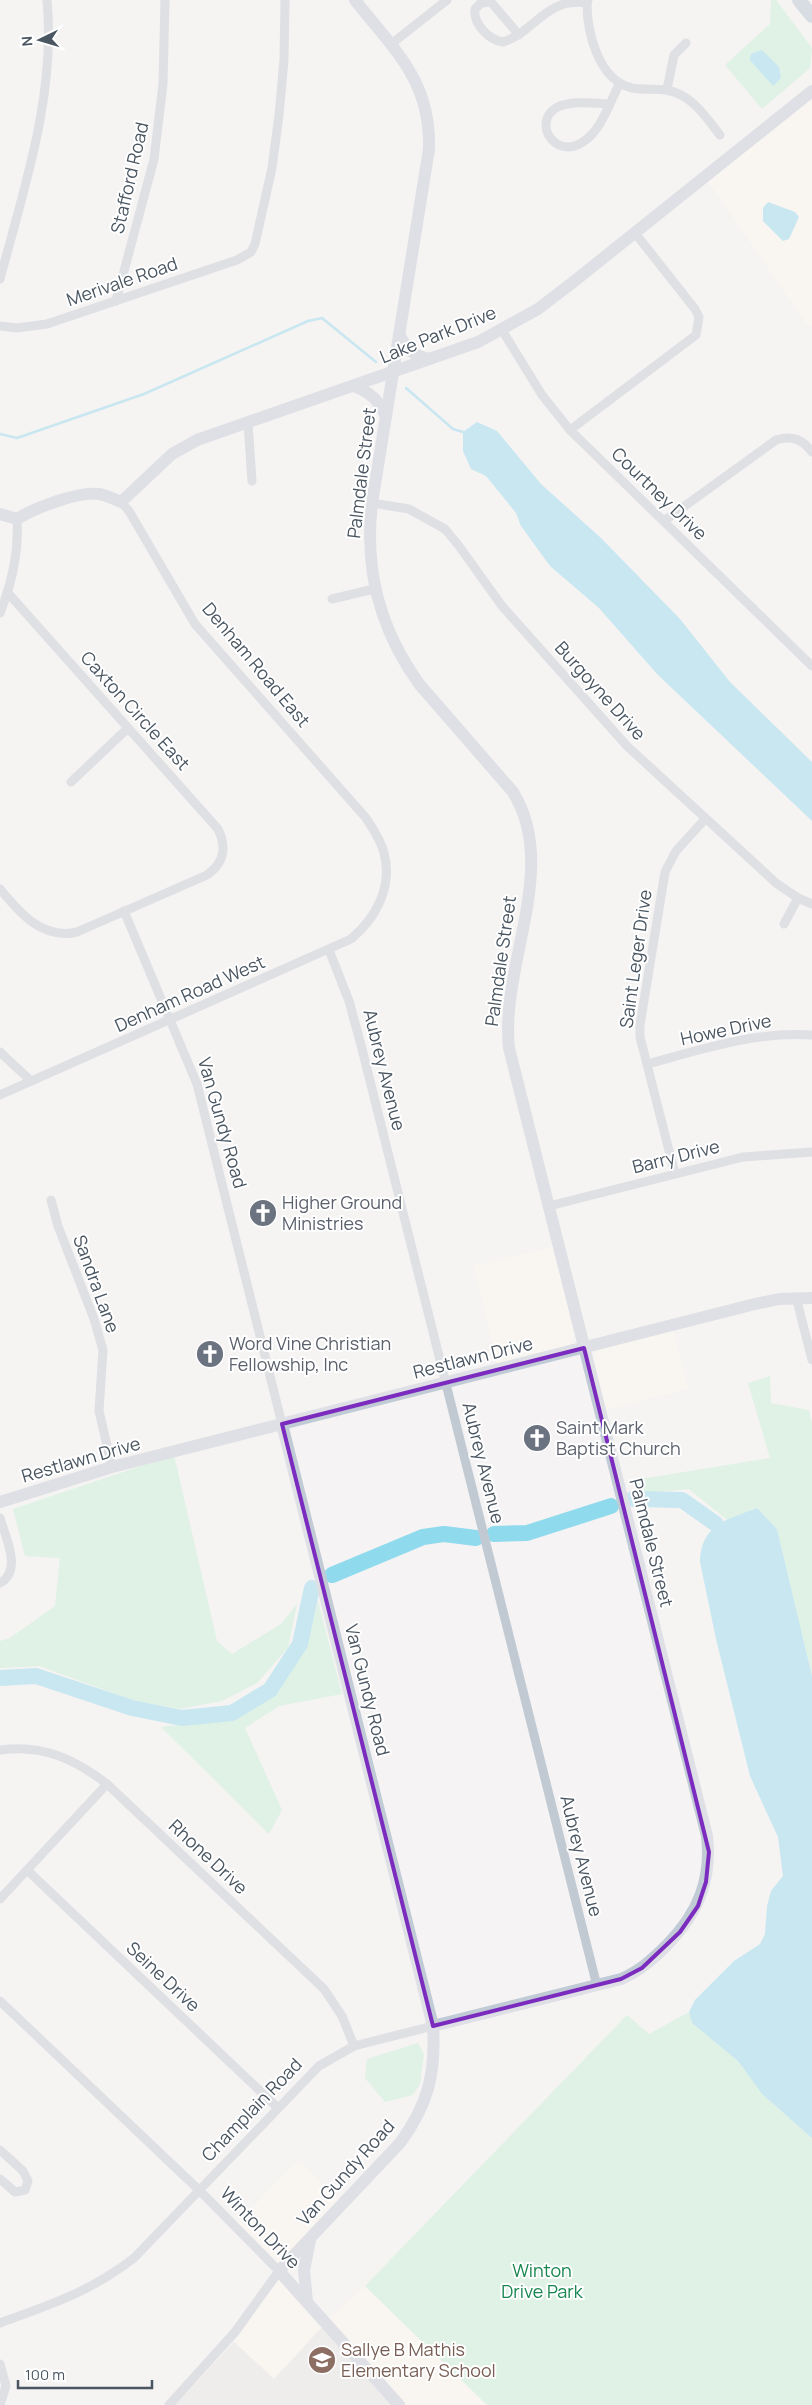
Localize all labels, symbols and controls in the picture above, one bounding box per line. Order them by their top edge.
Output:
north arrow [15,15,65,65]
text: N [17,35,36,47]
street label: Stafford Road [105,120,154,236]
street label: Merivale Road [63,251,180,311]
street label: Lake Park Drive [376,300,499,368]
street label: Palmdale Street [341,406,381,540]
street label: Courtney Drive [607,442,713,545]
street label: Denham Road East [198,597,316,732]
street label: Burgoyne Drive [550,636,652,745]
street label: Caxton Circle East [76,646,196,775]
street label: Saint Leger Drive [613,888,657,1030]
street label: Palmdale Street [479,894,521,1028]
street label: Denham Road West [111,949,268,1037]
street label: Aubrey Avenue [358,1007,412,1133]
street label: Howe Drive [678,1008,773,1050]
street label: Van Gundy Road [193,1055,253,1191]
street label: Barry Drive [630,1134,722,1178]
place label: Higher Ground Ministries [282,1190,402,1235]
church icon: Higher Ground Ministries [248,1198,278,1228]
street label: Sandra Lane [68,1231,126,1336]
place label: Word Vine Christian Fellowship, Inc [229,1331,391,1376]
street label: Restlawn Drive [410,1331,535,1384]
church icon: Word Vine Christian Fellowship, Inc [195,1339,225,1369]
street label: Aubrey Avenue [457,1400,511,1526]
place label: Saint Mark Baptist Church [556,1415,681,1460]
church icon: Saint Mark Baptist Church [522,1423,552,1453]
street label: Restlawn Drive [19,1431,143,1487]
street label: Palmdale Street [624,1476,680,1610]
street label: Van Gundy Road [340,1621,396,1758]
street label: Aubrey Avenue [555,1793,609,1919]
street label: Rhone Drive [164,1814,253,1899]
street label: Seine Drive [122,1936,206,2017]
street label: Champlain Road [196,2052,307,2166]
street label: Van Gundy Road [291,2114,399,2230]
street label: Winton Drive [216,2181,306,2273]
park label: Winton Drive Park [501,2258,584,2303]
place label: Sallye B Mathis Elementary School [341,2337,496,2382]
school or university icon: Sallye B Mathis Elementary School [307,2345,337,2375]
scale bar [18,2358,151,2390]
text: 100 m [25,2364,65,2385]

